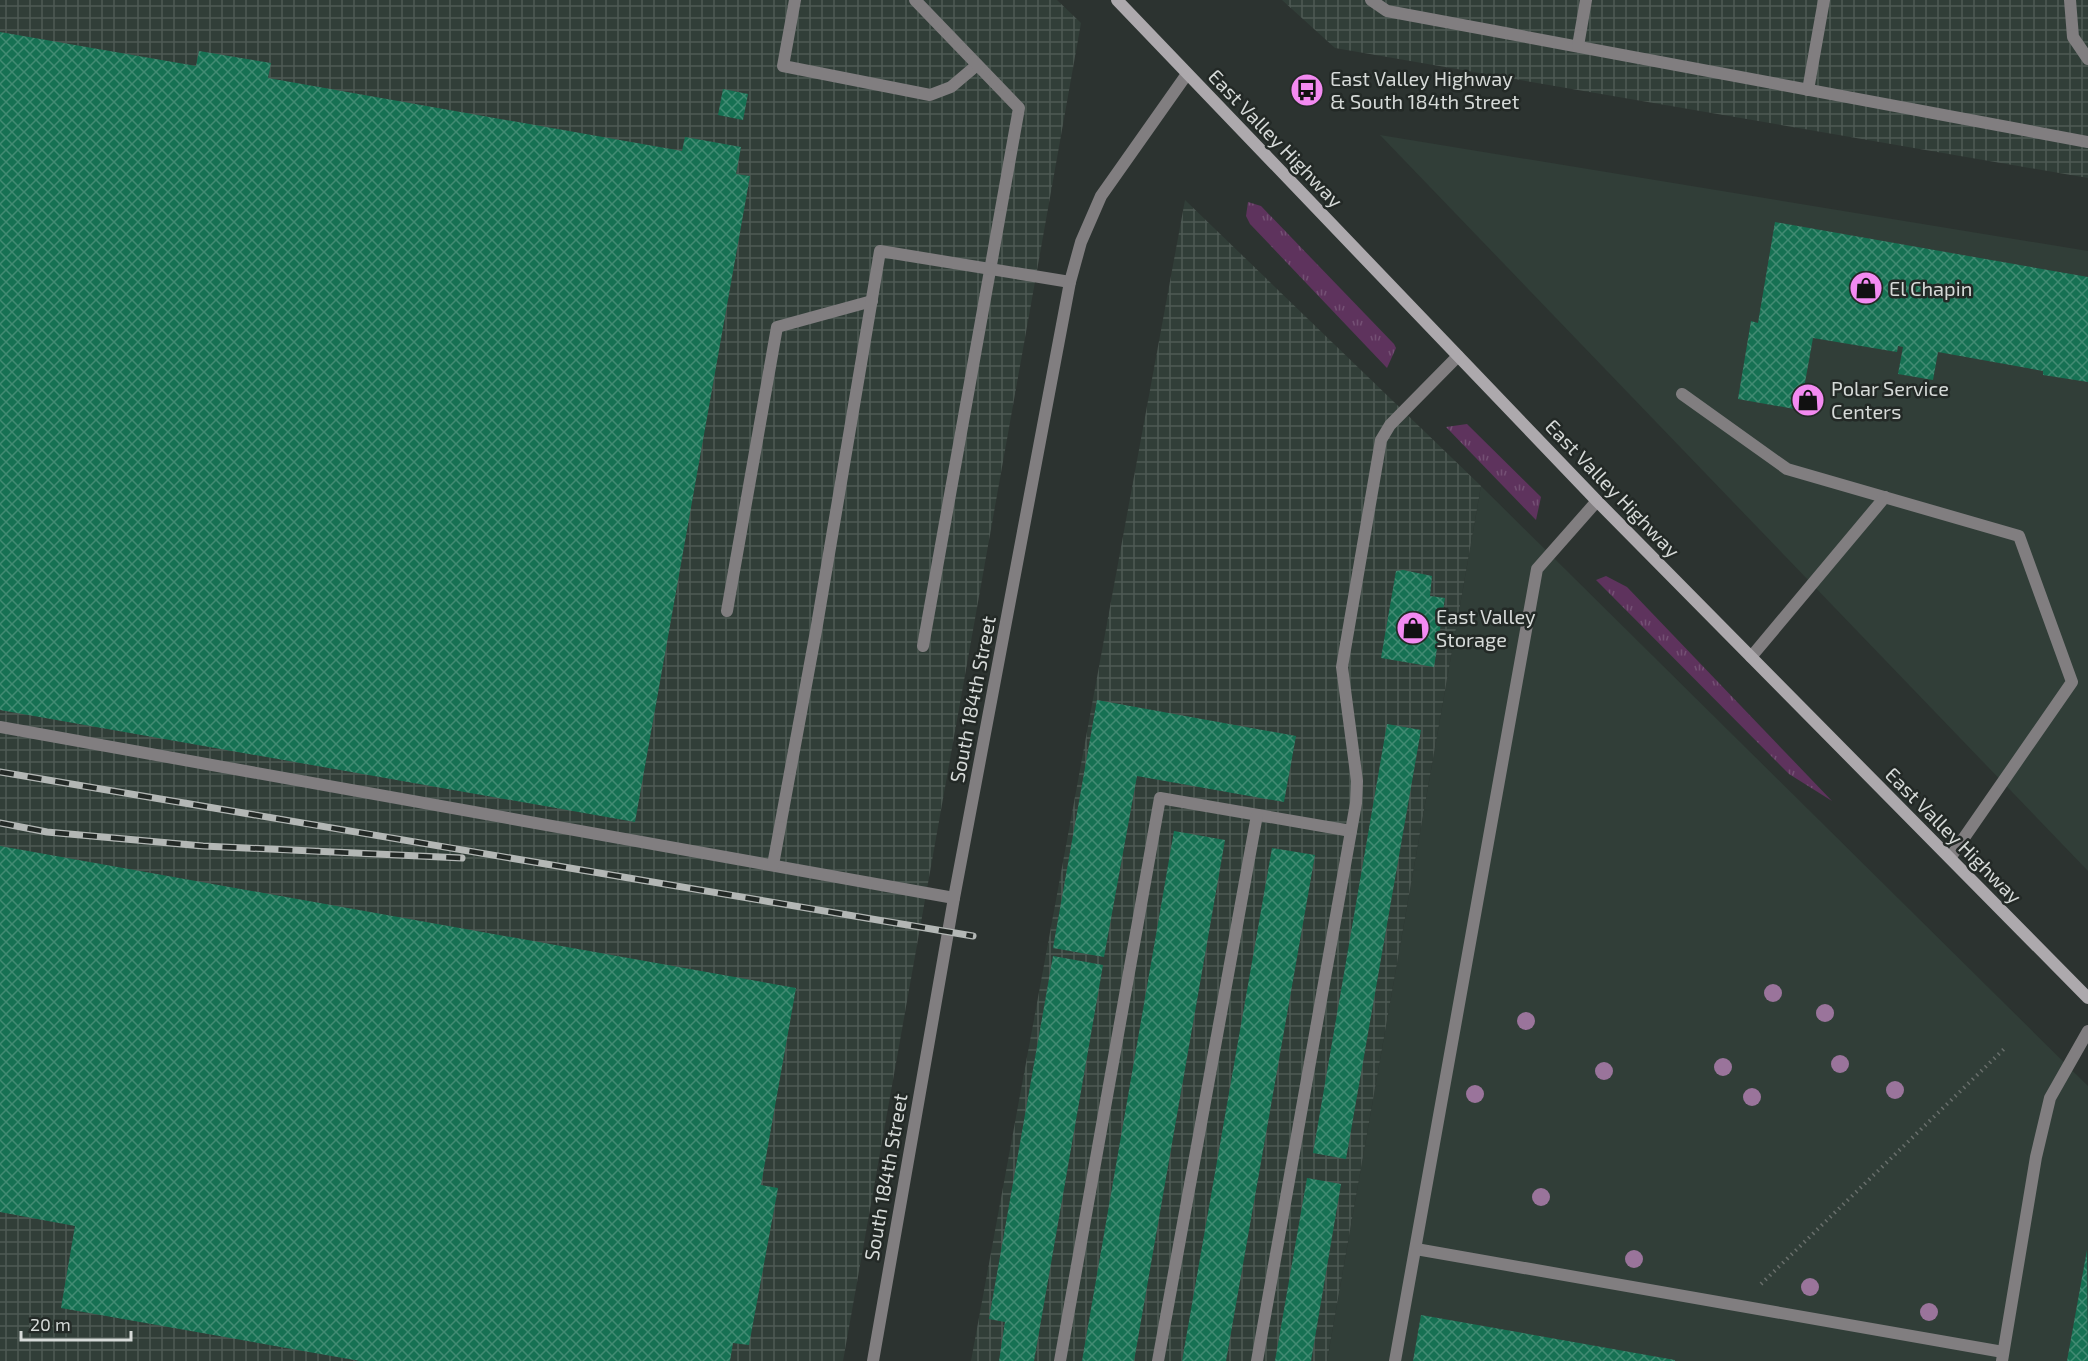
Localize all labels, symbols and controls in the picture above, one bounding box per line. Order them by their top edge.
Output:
street label: East Valley Highway [1204,64,1348,212]
place label: East Valley Highway & South 184th Street [1330,66,1520,113]
bus stop icon: East Valley Highway & South 184th Street [1289,72,1325,108]
shop icon: El Chapin [1848,270,1884,306]
place label: El Chapin [1889,276,1972,300]
place label: Polar Service Centers [1831,376,1949,423]
shop icon: Polar Service Centers [1790,382,1826,418]
street label: East Valley Highway [1541,414,1685,562]
place label: East Valley Storage [1436,604,1536,651]
shop icon: East Valley Storage [1395,610,1431,646]
street label: South 184th Street [944,613,1000,784]
street label: East Valley Highway [1881,762,2027,908]
street label: South 184th Street [858,1091,912,1262]
scale bar [21,1304,130,1342]
text: 20 m [30,1313,71,1335]

